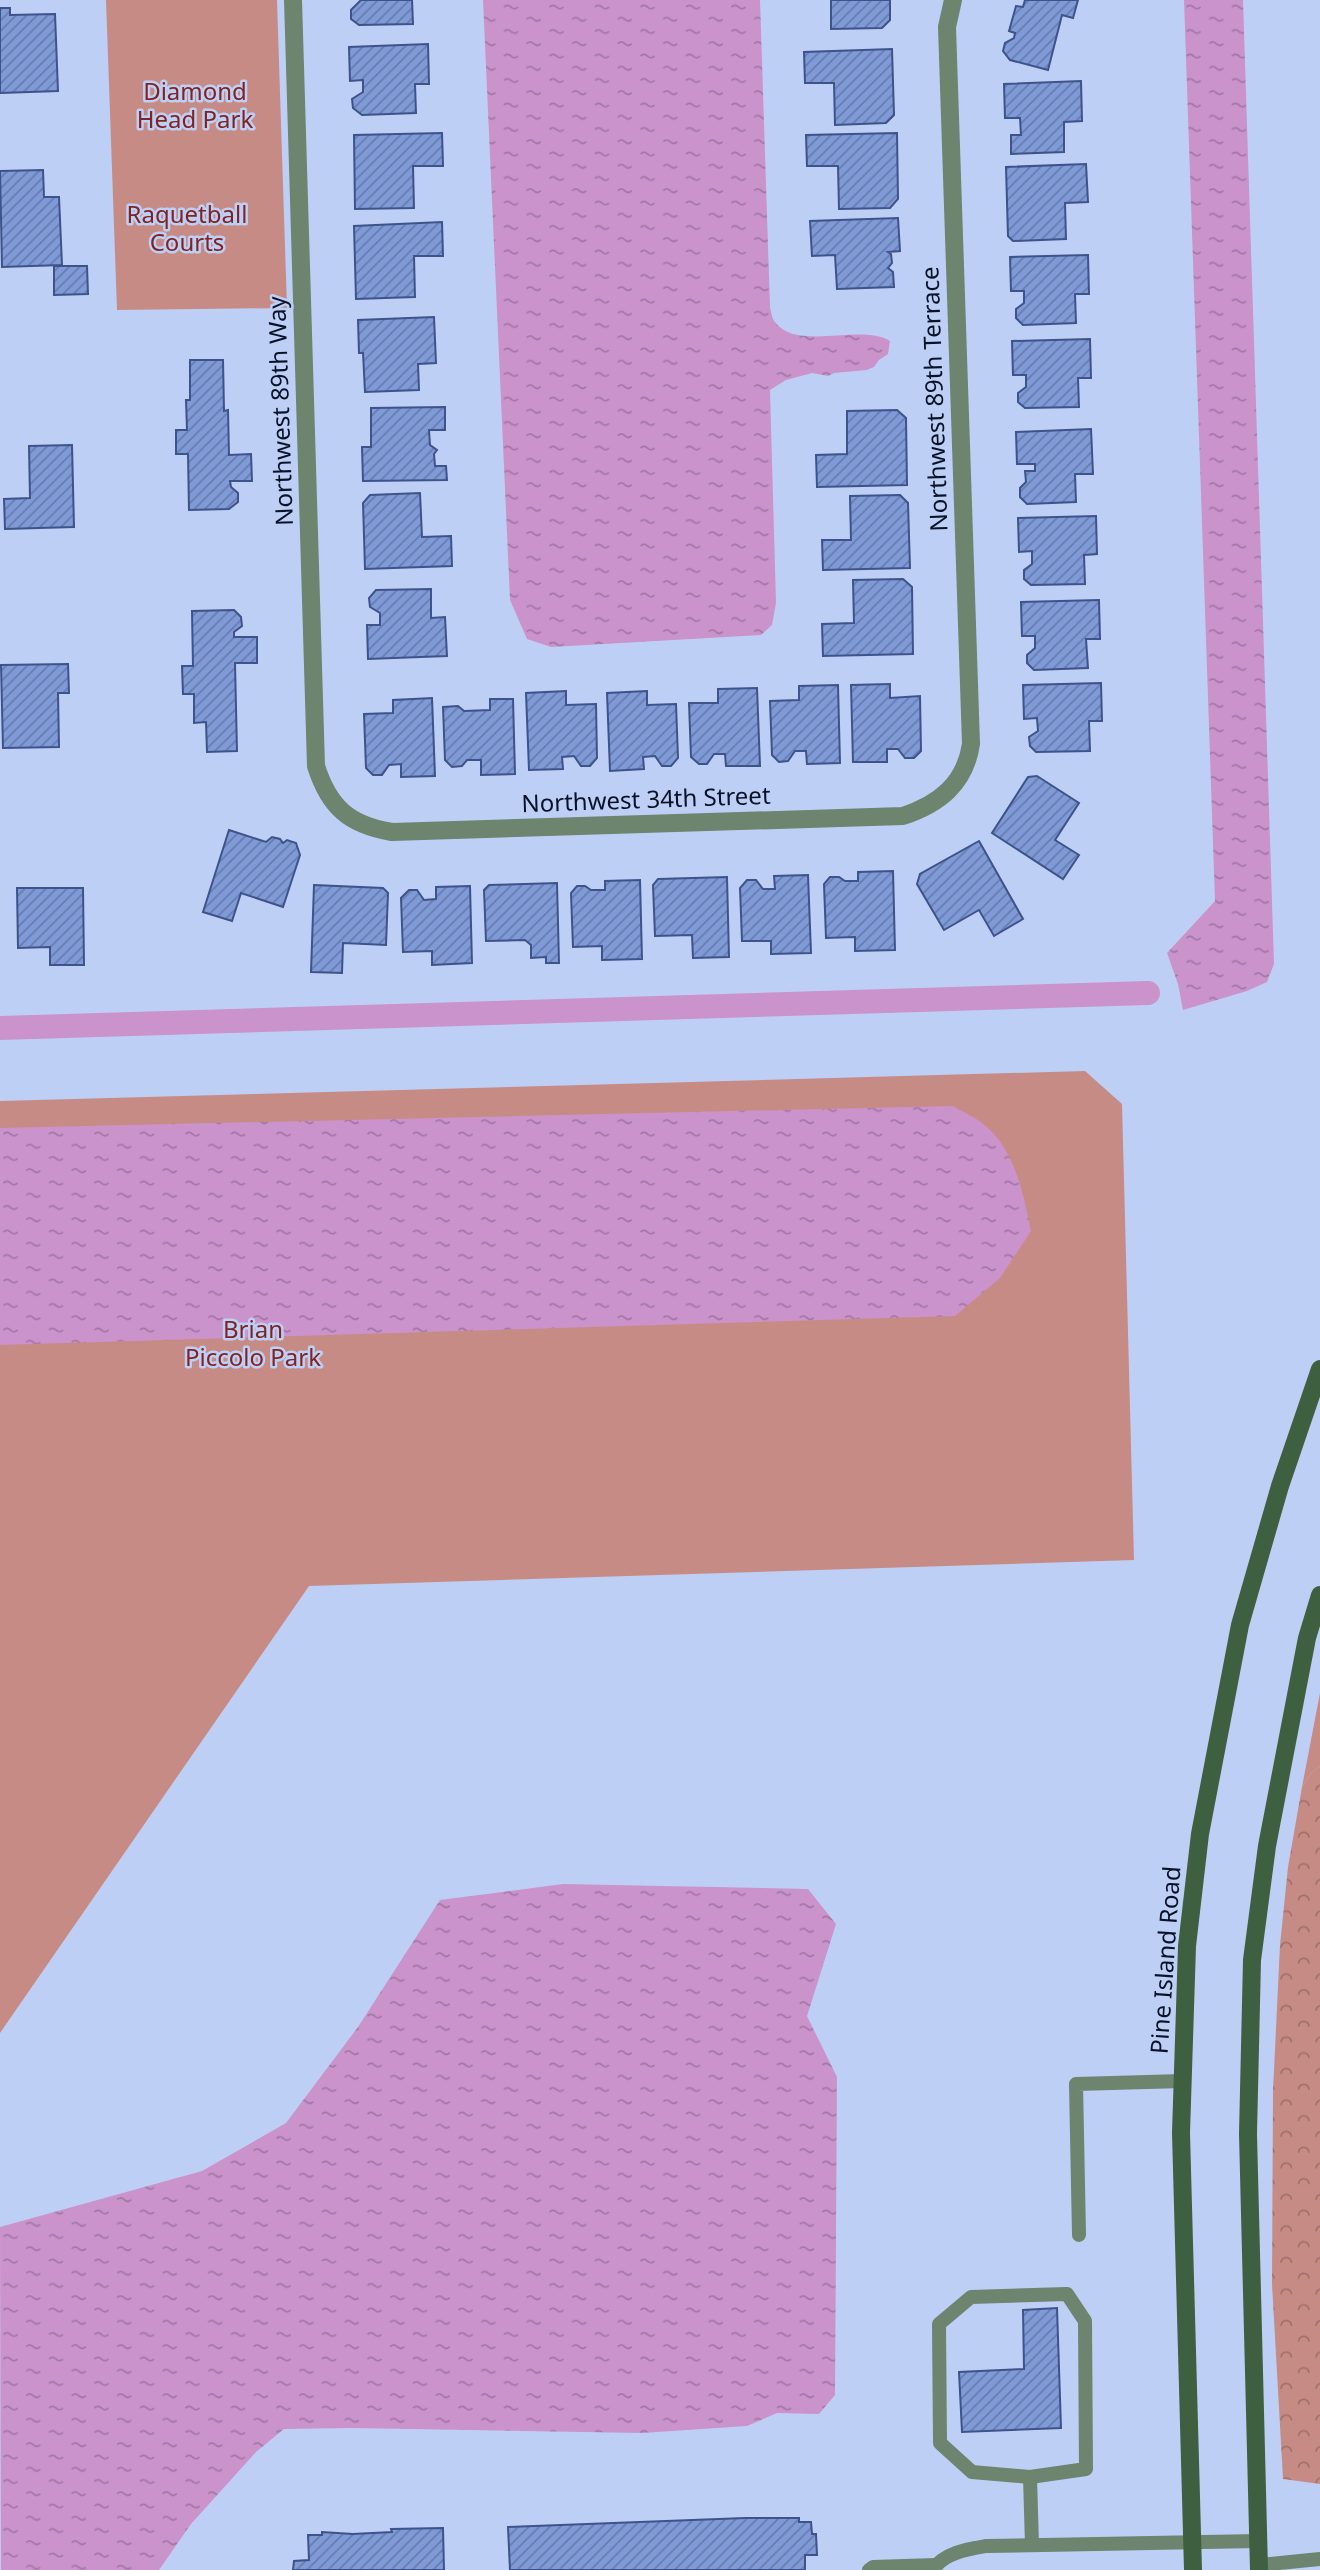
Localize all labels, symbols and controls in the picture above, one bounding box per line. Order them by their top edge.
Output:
park label: Diamond Head Park [137,74,253,135]
park label: Raquetball Courts [127,197,247,258]
street label: Northwest 89th Terrace [912,266,955,532]
street label: Northwest 89th Way [259,295,300,526]
street label: Northwest 34th Street [521,778,771,819]
park label: Brian Piccolo Park [185,1312,321,1373]
street label: Pine Island Road [1141,1865,1188,2055]

